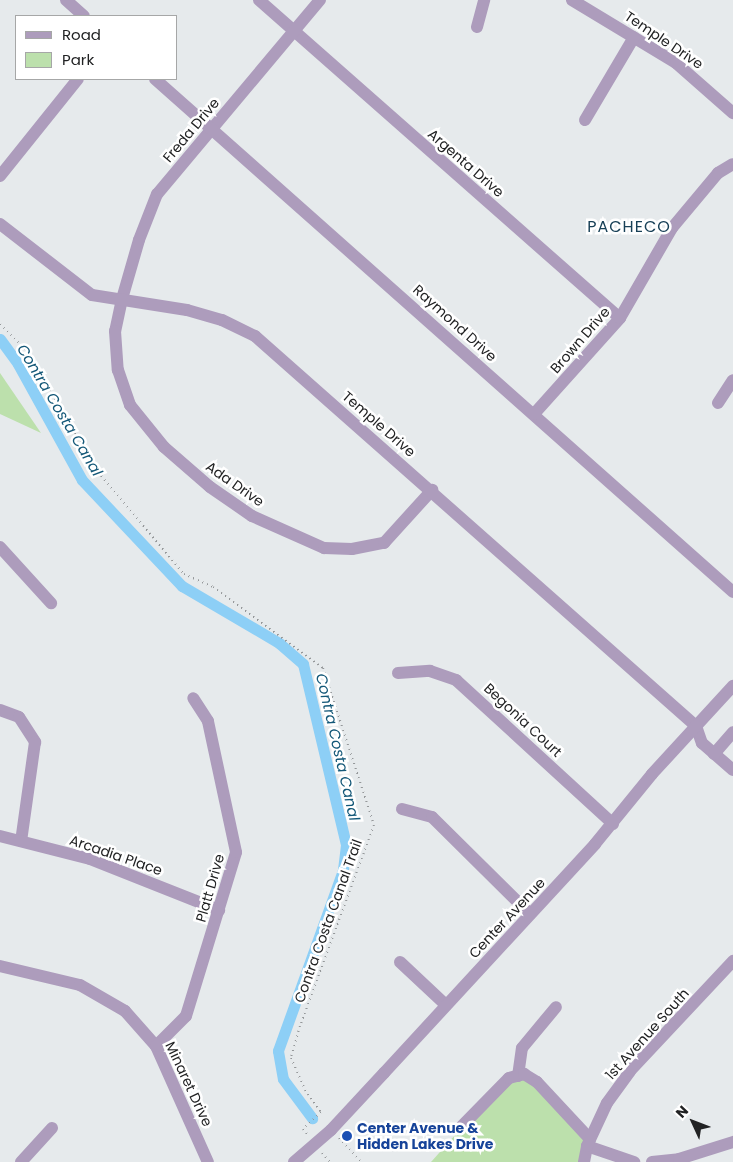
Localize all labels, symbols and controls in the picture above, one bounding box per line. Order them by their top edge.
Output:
street label: Temple Drive [622,8,706,72]
legend [15,15,178,80]
text: Road [62,24,101,45]
text: Park [62,49,94,70]
street label: Freda Drive [159,94,223,166]
street label: Argenta Drive [425,125,507,201]
district label: PACHECO [586,217,672,237]
street label: Raymond Drive [410,281,500,365]
street label: Brown Drive [547,304,613,376]
water label: Contra Costa Canal [13,341,107,479]
street label: Temple Drive [339,388,419,460]
street label: Ada Drive [203,458,267,510]
water label: Contra Costa Canal [312,672,364,822]
street label: Begonia Court [481,680,565,760]
street label: Arcadia Place [67,831,165,879]
street label: Contra Costa Canal Trail [291,837,365,1005]
street label: Platt Drive [192,852,228,924]
street label: Center Avenue [465,874,549,962]
street label: 1st Avenue South [602,985,692,1083]
street label: Minaret Drive [162,1039,216,1129]
north arrow [668,1097,718,1147]
text: N [671,1101,693,1122]
place label: Center Avenue & Hidden Lakes Drive [357,1120,493,1152]
marker: Center Avenue & Hidden Lakes Drive [341,1130,353,1142]

